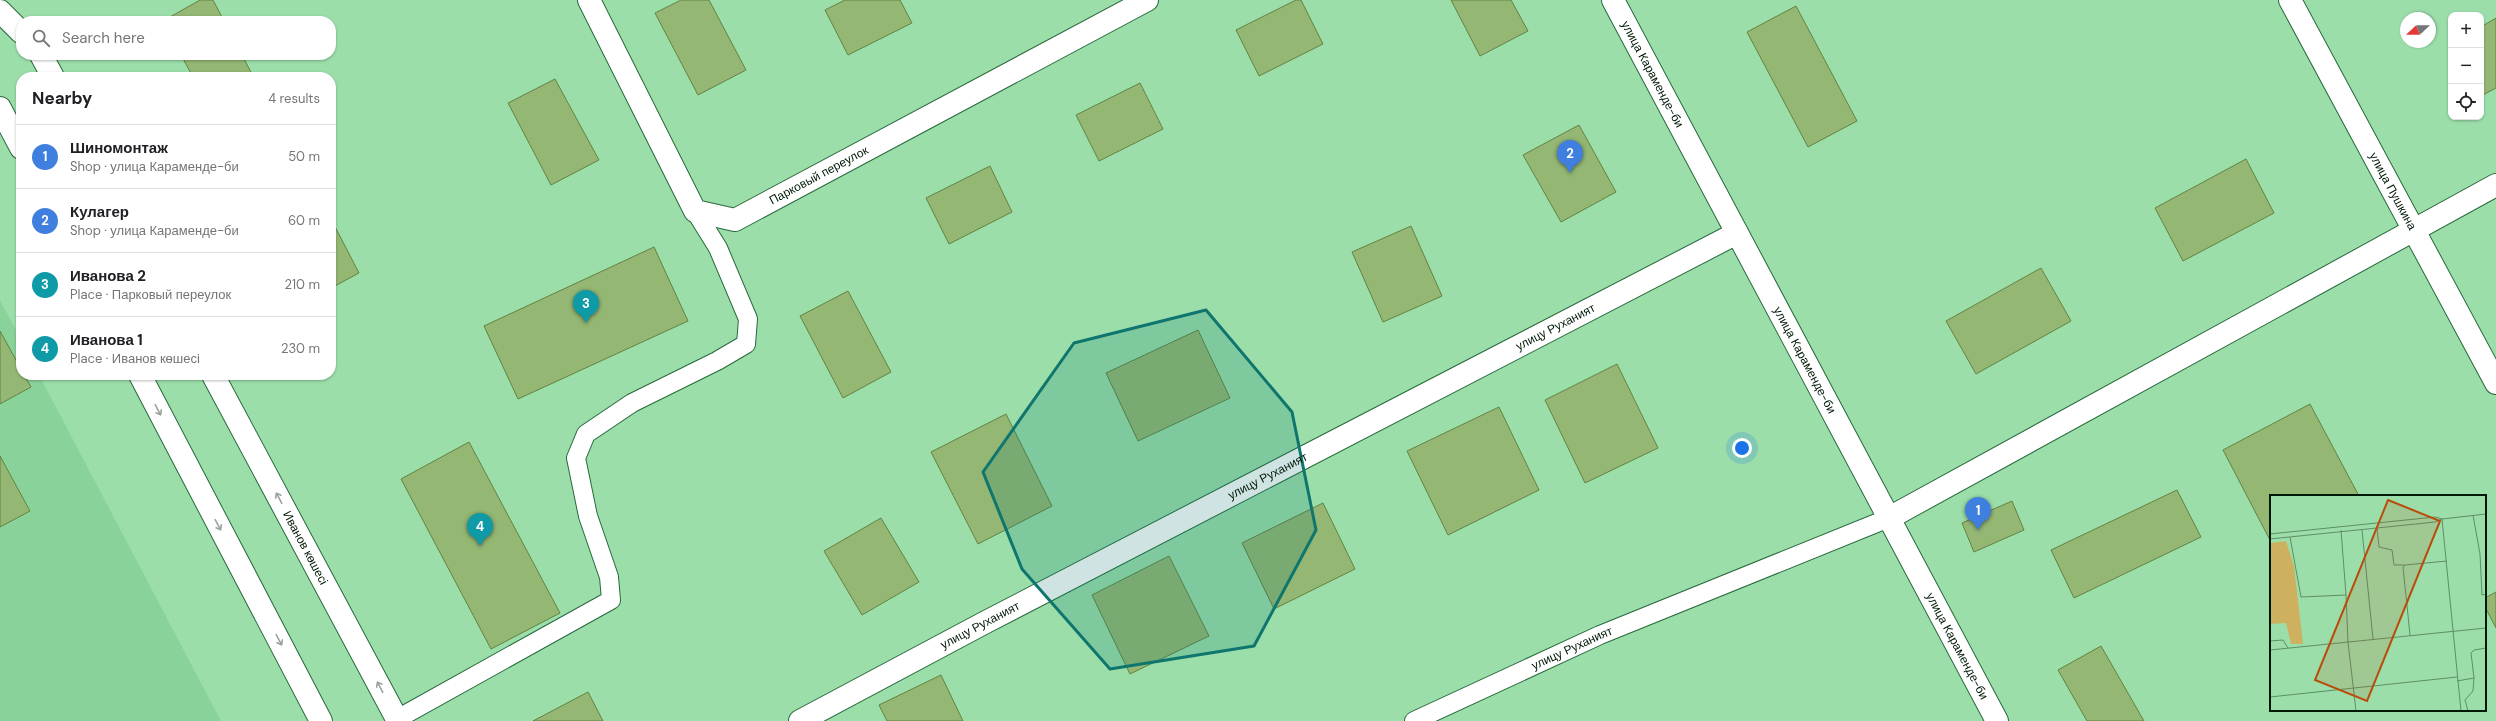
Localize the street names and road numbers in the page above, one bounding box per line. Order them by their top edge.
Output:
street label: улица Караменде-би [1618,18,1687,130]
street label: Парковый переулок [766,142,872,208]
street label: улица Пушкина [2365,150,2420,233]
street label: улицу Руханият [1513,300,1598,354]
street label: улица Караменде-би [1770,304,1840,416]
street label: улицу Руханият [1225,449,1311,503]
street label: Иванов көшесі [279,508,332,588]
street label: улица Караменде-би [1922,590,1992,702]
street label: улицу Руханият [938,598,1023,653]
street label: улицу Руханият [1529,623,1615,674]

